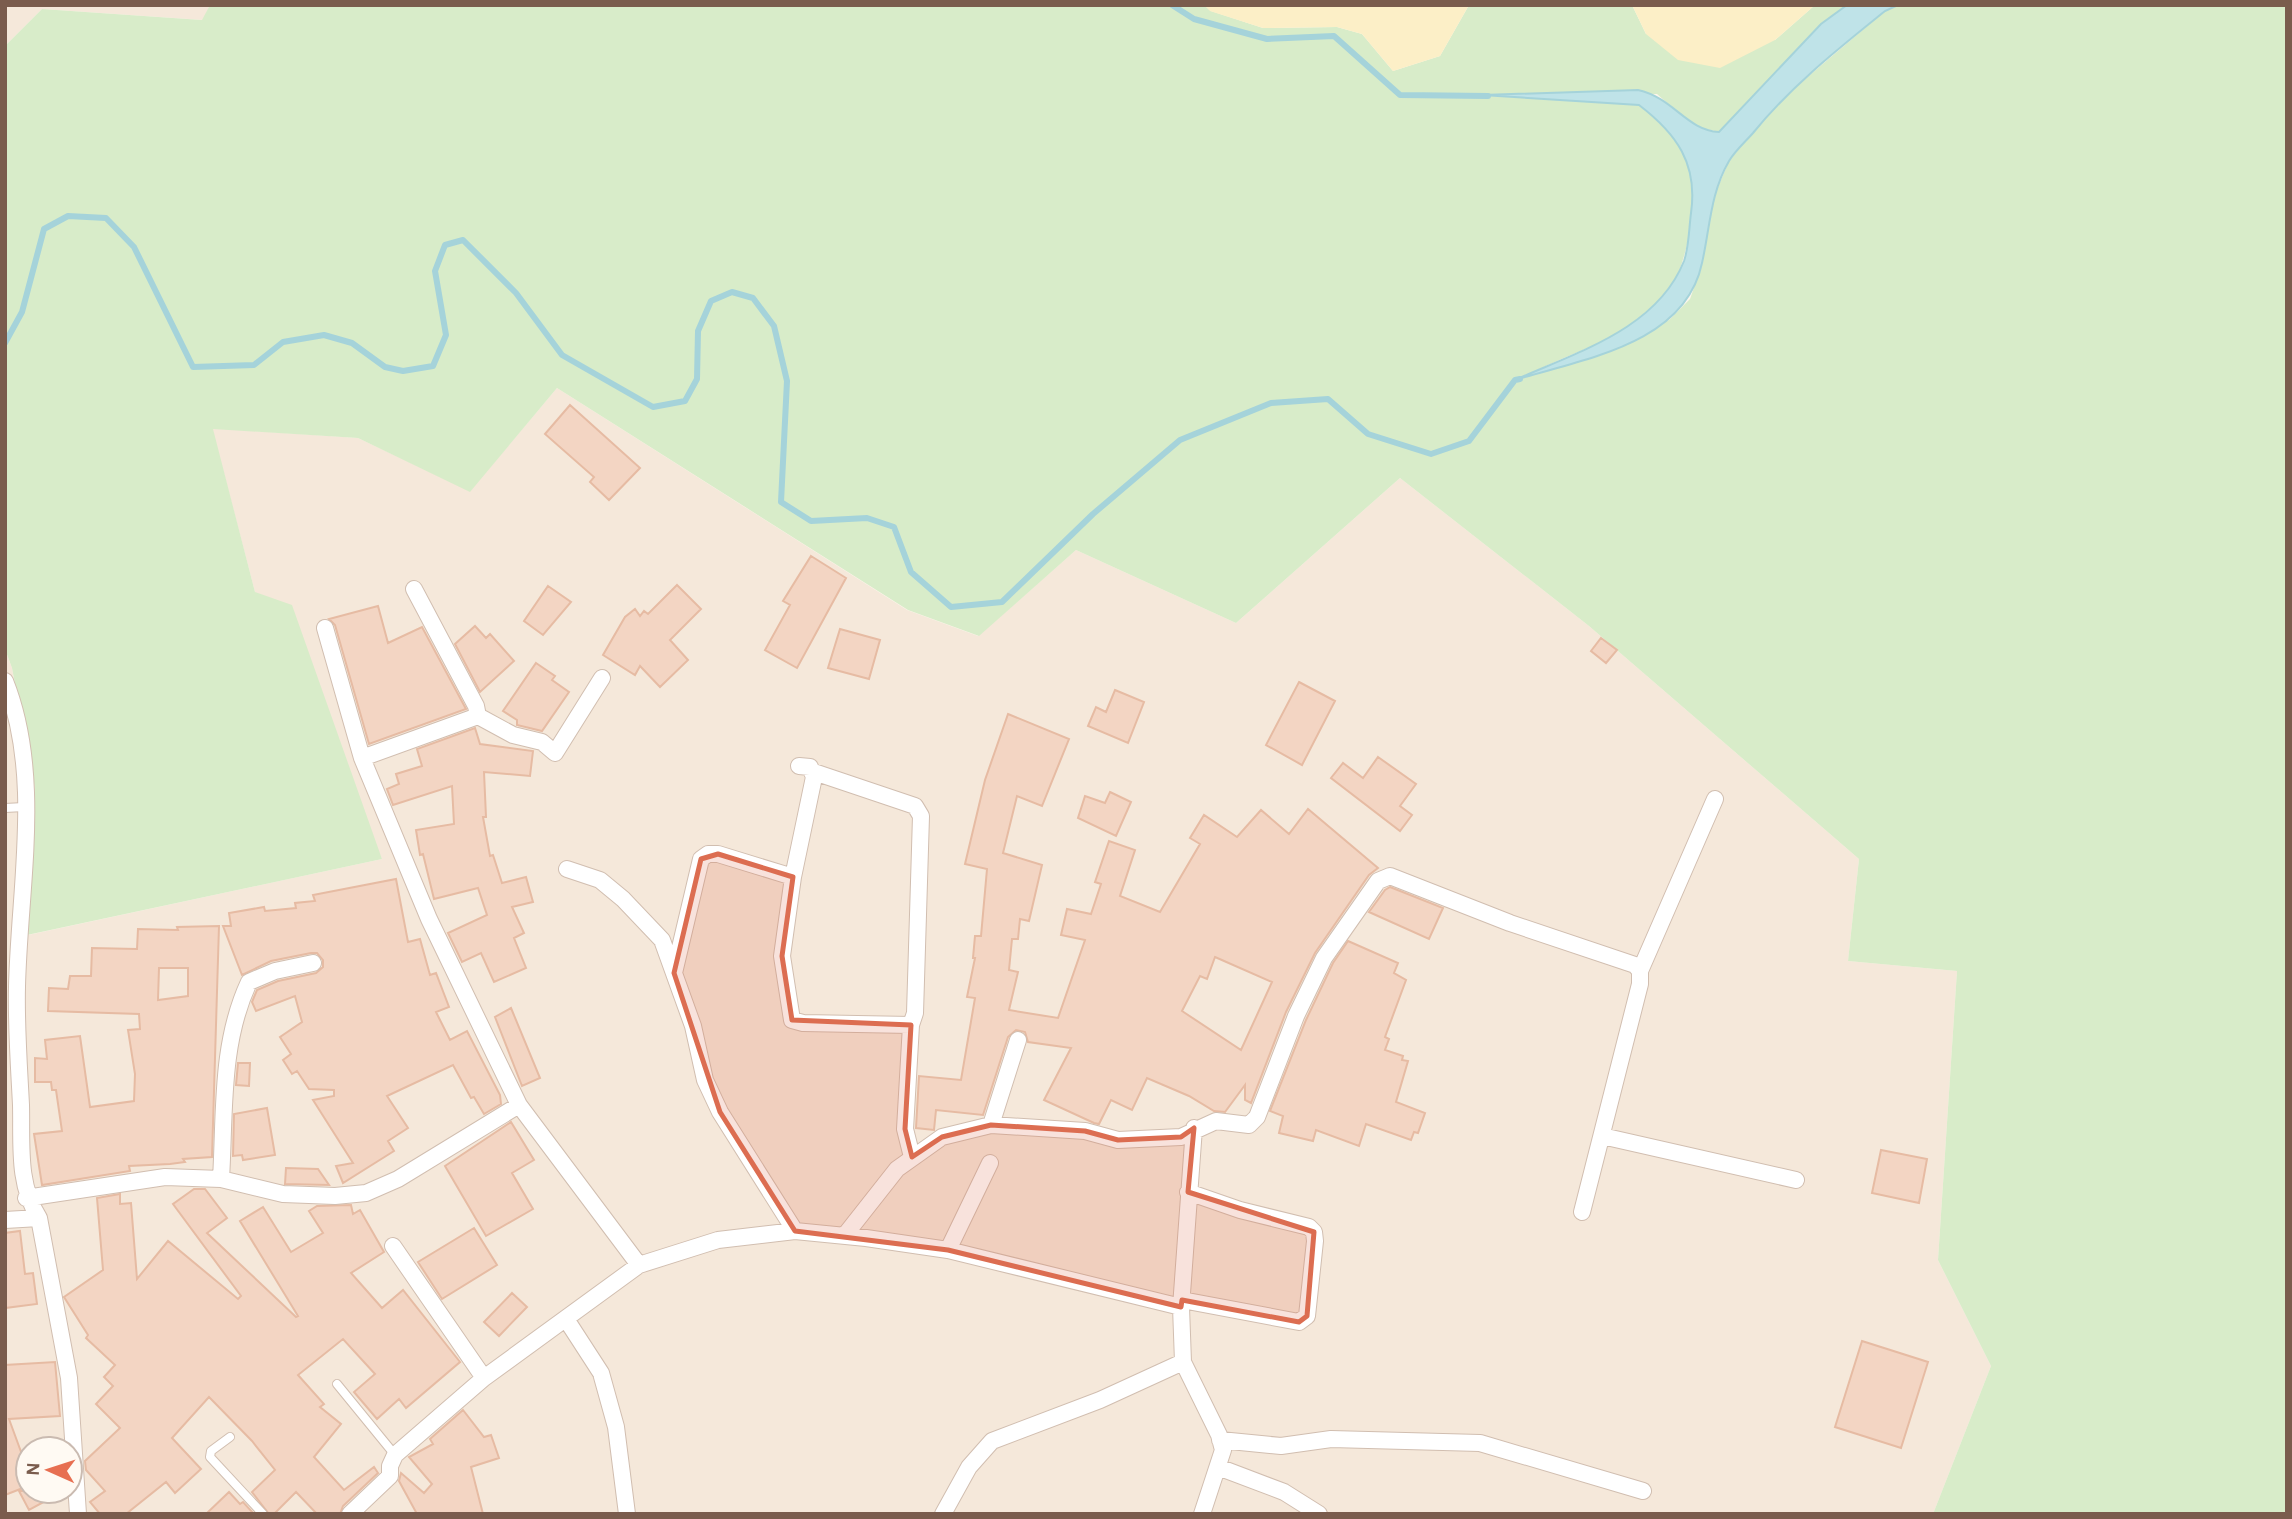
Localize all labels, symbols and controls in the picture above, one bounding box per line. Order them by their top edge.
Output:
north arrow [14,1435,84,1505]
text: N [24,1462,43,1476]

